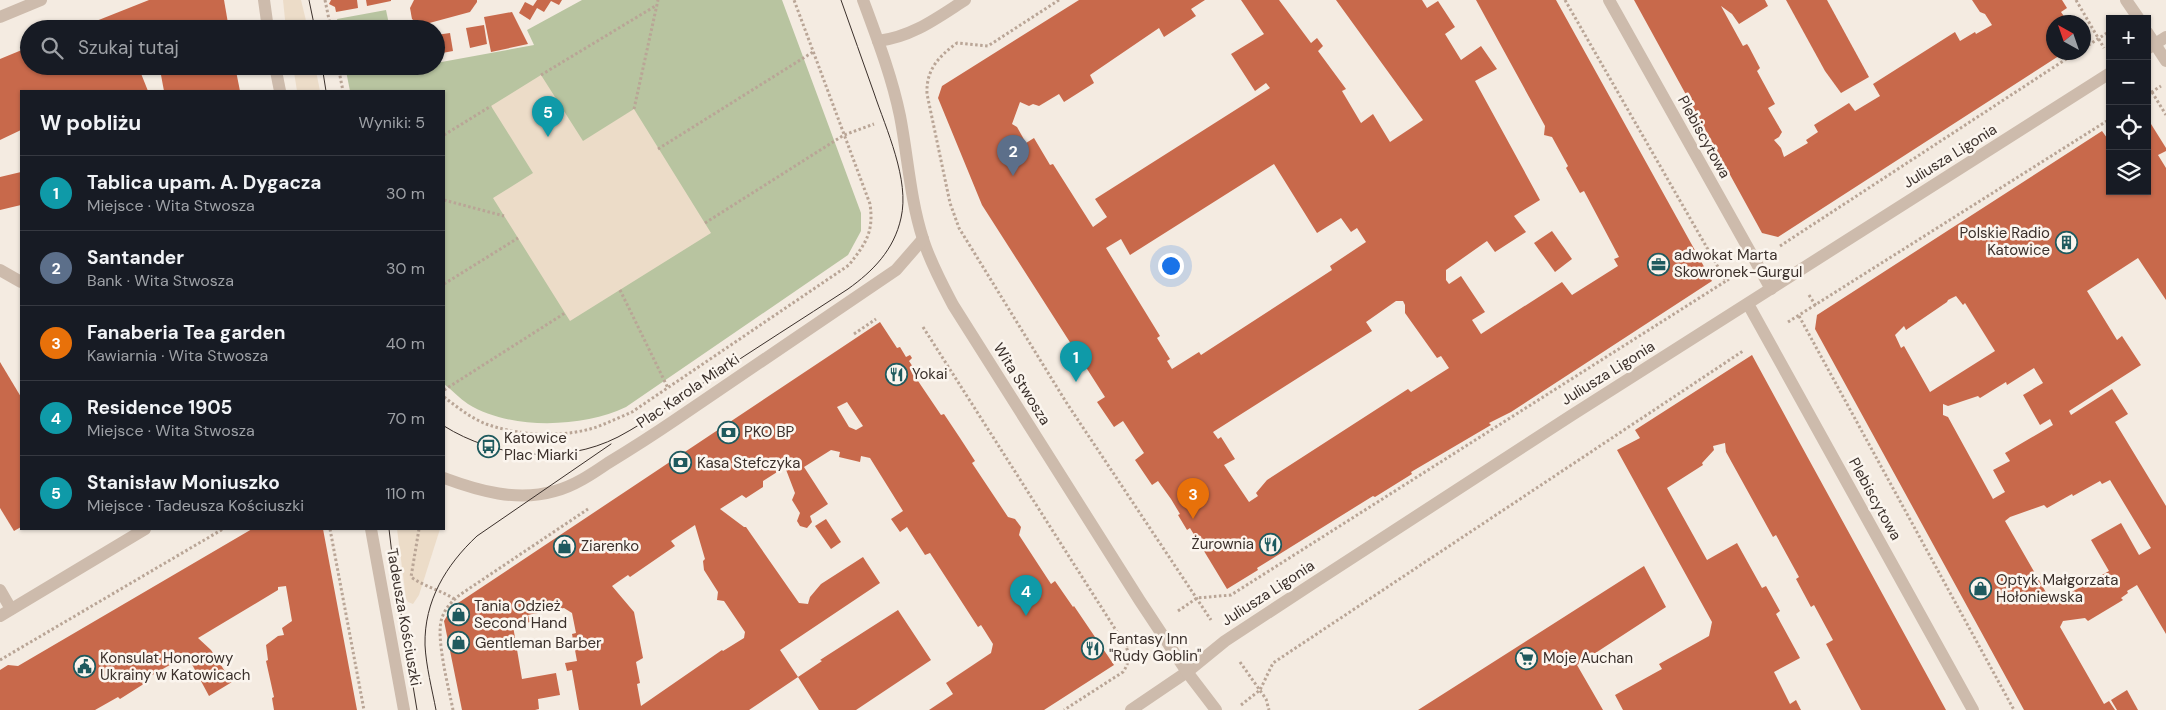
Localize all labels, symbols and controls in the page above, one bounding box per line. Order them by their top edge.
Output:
north arrow [2046,15,2091,60]
map controls [2106,15,2151,195]
button: + [2106,15,2151,60]
search box [20,20,445,75]
icon: search [38,34,66,62]
text: Szukaj tutaj [78,35,179,60]
button: − [2106,60,2151,105]
street label: Plebiscytowa [1673,92,1735,182]
pin: 5 [532,96,564,137]
button: locate [2106,105,2151,150]
text: W pobliżu [40,109,141,137]
text: Wyniki: 5 [358,112,425,133]
street label: Juliusza Ligonia [1899,119,2001,193]
pin: 2 [997,135,1029,176]
button: layers [2106,150,2151,195]
text: Tablica upam. A. Dygacza [87,170,321,195]
text: 1 [53,183,59,204]
text: 30 m [386,183,425,204]
text: Miejsce · Wita Stwosza [87,195,255,216]
place label: Polskie Radio Katowice [1960,223,2050,260]
building icon: Polskie Radio Katowice [2054,230,2078,254]
text: Santander [87,245,184,270]
place label: adwokat Marta Skowronek-Gurgul [1674,245,1802,282]
office icon: adwokat Marta Skowronek-Gurgul [1646,252,1670,276]
your location [1158,253,1184,279]
text: 2 [51,258,61,279]
text: 30 m [386,258,425,279]
text: Bank · Wita Stwosza [87,270,234,291]
text: Fanaberia Tea garden [87,320,286,345]
text: 3 [51,333,61,354]
text: 40 m [386,333,425,354]
street label: Juliusza Ligonia [1557,336,1659,410]
street label: Wita Stwosza [989,339,1055,429]
pin: 1 [1060,341,1092,382]
text: Kawiarnia · Wita Stwosza [87,345,268,366]
street label: Plac Karola Miarki [633,349,743,433]
restaurant icon: Yokai [884,362,908,386]
place label: Yokai [912,364,948,384]
text: Residence 1905 [87,395,232,420]
text: 4 [51,408,61,429]
text: 70 m [387,408,425,429]
text: Miejsce · Wita Stwosza [87,420,255,441]
bank icon: PKO BP [716,420,740,444]
place label: PKO BP [744,422,794,442]
place label: Katowice Plac Miarki [504,428,578,465]
bus stop icon: Katowice Plac Miarki [476,435,500,459]
bank icon: Kasa Stefczyka [669,451,693,475]
place label: Kasa Stefczyka [697,453,800,473]
street label: Plebiscytowa [1844,454,1906,544]
text: Stanisław Moniuszko [87,470,280,495]
pin: 3 [1177,478,1209,519]
text: 5 [51,483,61,504]
text: 110 m [386,483,425,504]
text: Miejsce · Tadeusza Kościuszki [87,495,304,516]
restaurant icon: Żurownia [1258,532,1282,556]
shop icon: Ziarenko [553,534,577,558]
place label: Żurownia [1192,534,1254,554]
place label: Ziarenko [581,536,639,556]
street label: Tadeusza Kościuszki [382,547,426,687]
street label: Juliusza Ligonia [1218,555,1318,631]
place label: Optyk Małgorzata Hołoniewska [1996,570,2118,607]
pin: 4 [1010,575,1042,616]
shop icon: Optyk Małgorzata Hołoniewska [1968,577,1992,601]
place label: Tania Odzież Second Hand [474,596,567,633]
shop icon: Tania Odzież Second Hand [446,603,470,627]
place label: Fantasy Inn "Rudy Goblin" [1109,629,1201,666]
shop icon: Gentleman Barber [447,631,471,655]
place label: Gentleman Barber [475,633,602,653]
restaurant icon: Fantasy Inn "Rudy Goblin" [1081,636,1105,660]
supermarket icon: Moje Auchan [1515,646,1539,670]
place label: Konsulat Honorowy Ukrainy w Katowicach [100,648,251,685]
place label: Moje Auchan [1543,648,1633,668]
public building icon: Konsulat Honorowy Ukrainy w Katowicach [72,655,96,679]

